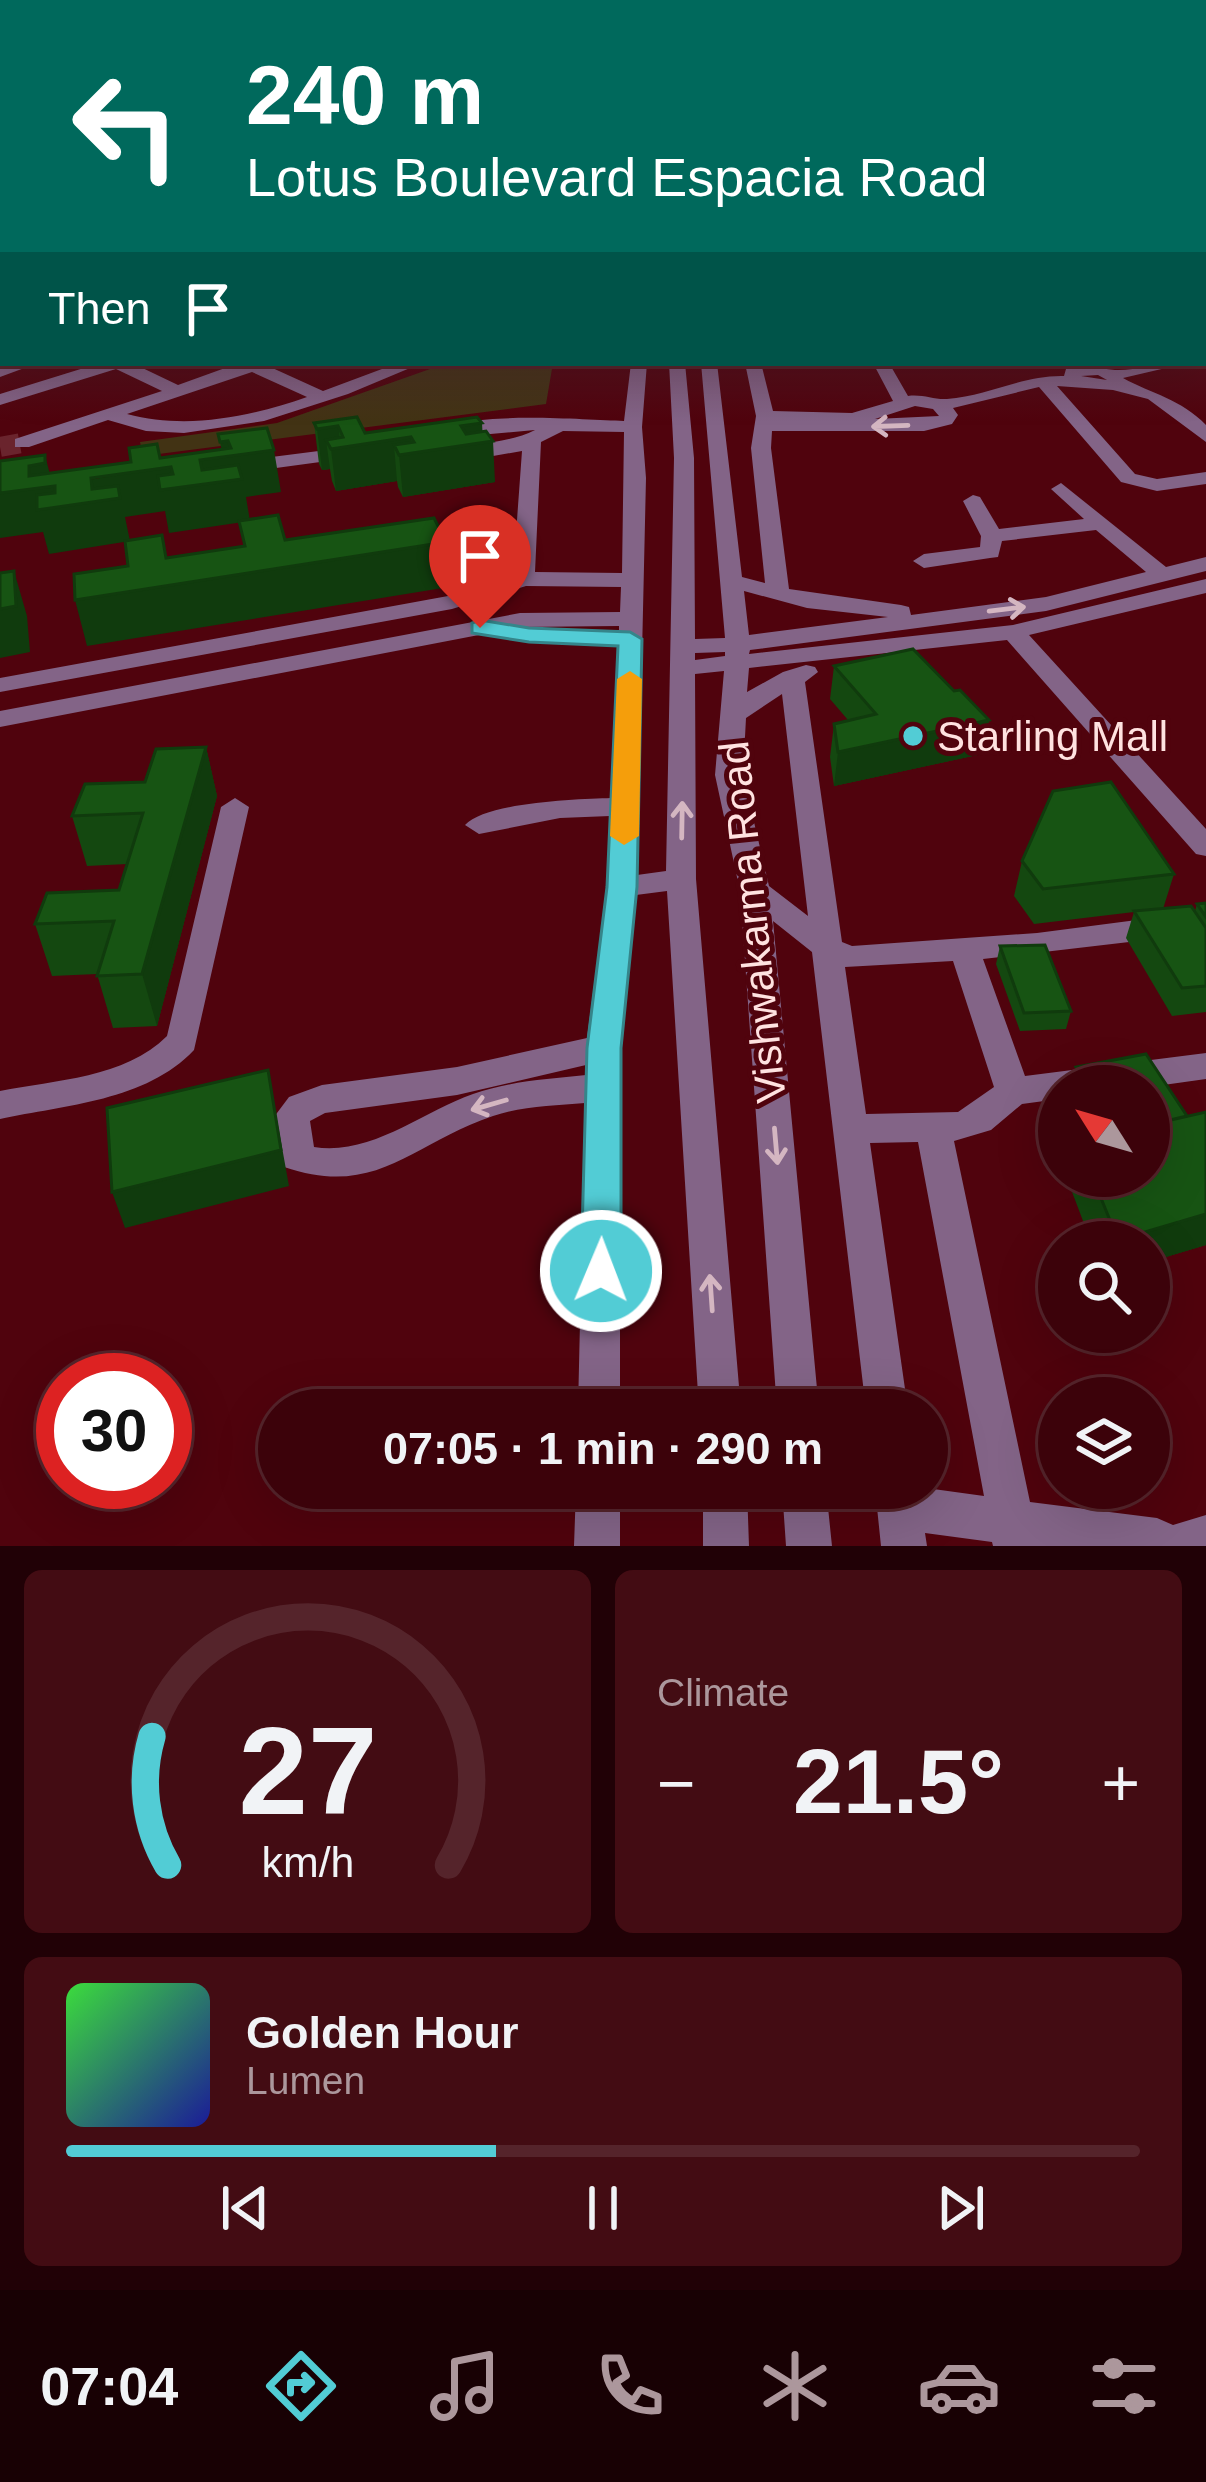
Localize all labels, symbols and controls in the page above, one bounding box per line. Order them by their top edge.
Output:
icon: left [48,48,204,204]
text: 240 m [246,48,484,142]
text: Lotus Boulevard Espacia Road [246,147,987,207]
icon: arrive [175,276,241,342]
text: Then [48,283,151,334]
one-way arrow [871,415,910,438]
pin [429,505,531,628]
icon: arrive [447,523,513,589]
one-way arrow [986,597,1025,620]
place label: Starling Mall [937,713,1168,760]
marker: Starling Mall [900,723,926,749]
street label: Vishwakarma Road [710,739,795,1105]
one-way arrow [670,801,693,840]
north arrow [1038,1065,1170,1197]
map controls [1038,1065,1170,1509]
one-way arrow [471,1095,509,1117]
one-way arrow [765,1126,788,1165]
position arrow [538,1208,664,1334]
button: search [1038,1221,1170,1353]
one-way arrow [700,1274,723,1313]
speed limit sign: 30 [36,1353,192,1509]
button: layers [1038,1377,1170,1509]
text: 07:05 · 1 min · 290 m [383,1423,823,1474]
text: Climate [657,1671,789,1714]
text: 27 [238,1701,377,1840]
text: 21.5° [793,1732,1004,1832]
text: − [657,1746,696,1820]
text: + [1101,1746,1140,1820]
text: km/h [261,1837,354,1885]
text: Golden Hour [246,2007,518,2058]
text: Lumen [246,2059,365,2102]
icon: previous [212,2175,278,2241]
icon: pause [570,2175,636,2241]
icon: next [928,2175,994,2241]
icon: directions [259,2344,343,2428]
icon: music [423,2344,507,2428]
icon: phone [588,2344,672,2428]
icon: climate [753,2344,837,2428]
icon: car [917,2344,1001,2428]
icon: filters [1082,2344,1166,2428]
text: 07:04 [40,2356,178,2416]

